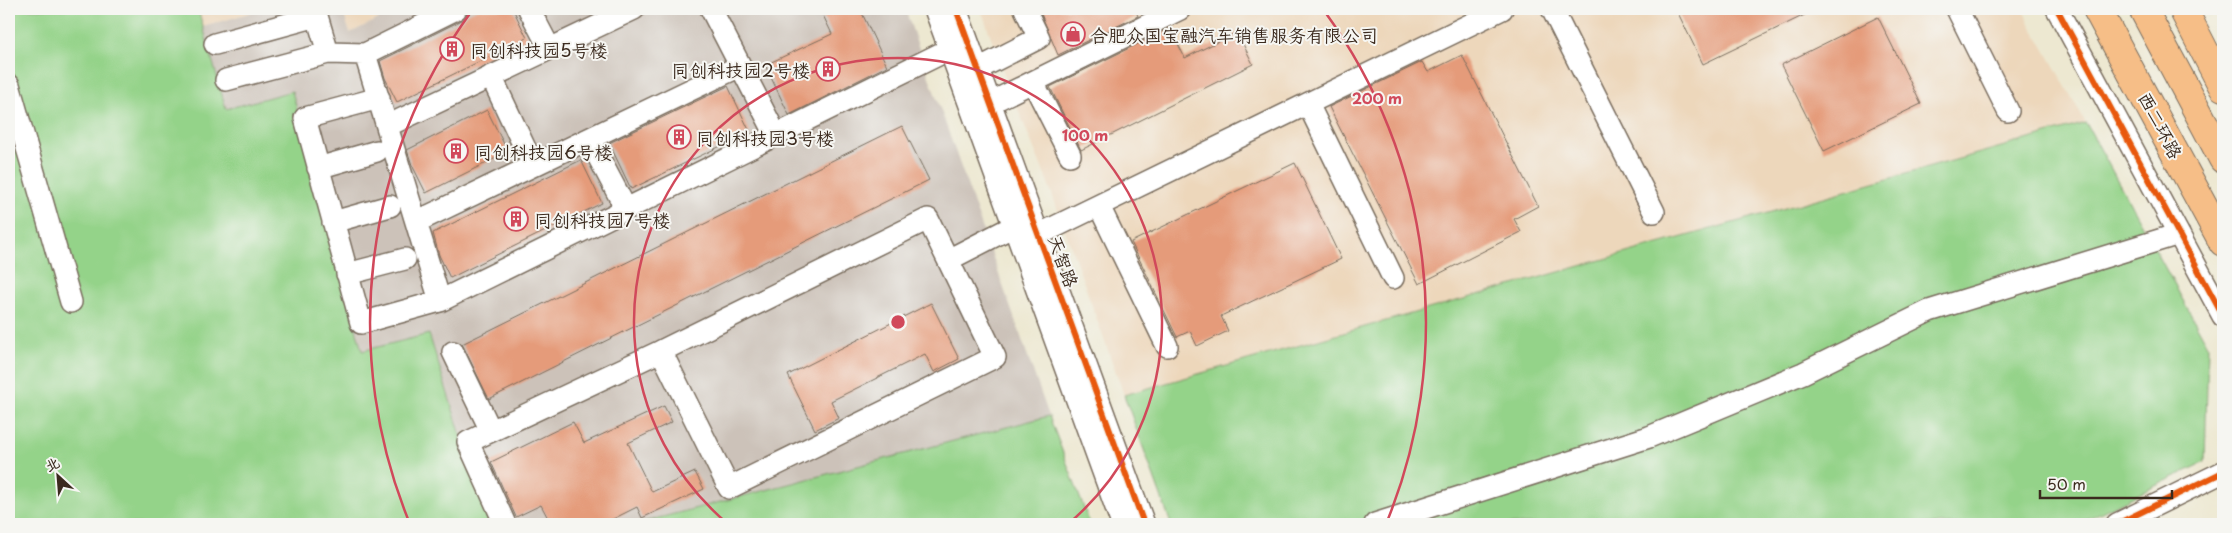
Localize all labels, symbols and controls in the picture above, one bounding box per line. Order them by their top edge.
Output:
shop icon: 合肥众国宝融汽车销售服务有限公司 [1060,21,1086,47]
place label: 合肥众国宝融汽车销售服务有限公司 [1090,21,1378,48]
building icon: 同创科技园5号楼 [439,36,465,62]
place label: 同创科技园5号楼 [470,36,608,63]
place label: 同创科技园2号楼 [671,56,810,83]
building icon: 同创科技园2号楼 [815,56,841,82]
text: 200 m [1352,86,1402,109]
street label: 西二环路 [2132,87,2190,163]
text: 100 m [1062,123,1108,146]
building icon: 同创科技园3号楼 [666,124,692,150]
place label: 同创科技园3号楼 [696,124,834,151]
building icon: 同创科技园6号楼 [443,138,469,164]
place label: 同创科技园6号楼 [474,138,613,165]
building icon: 同创科技园7号楼 [503,206,529,232]
place label: 同创科技园7号楼 [534,206,670,233]
street label: 天智路 [1042,231,1086,291]
centre of rings [889,313,907,331]
north arrow [32,450,82,500]
text: 北 [41,451,63,476]
scale bar [2040,468,2172,500]
text: 50 m [2047,472,2086,495]

